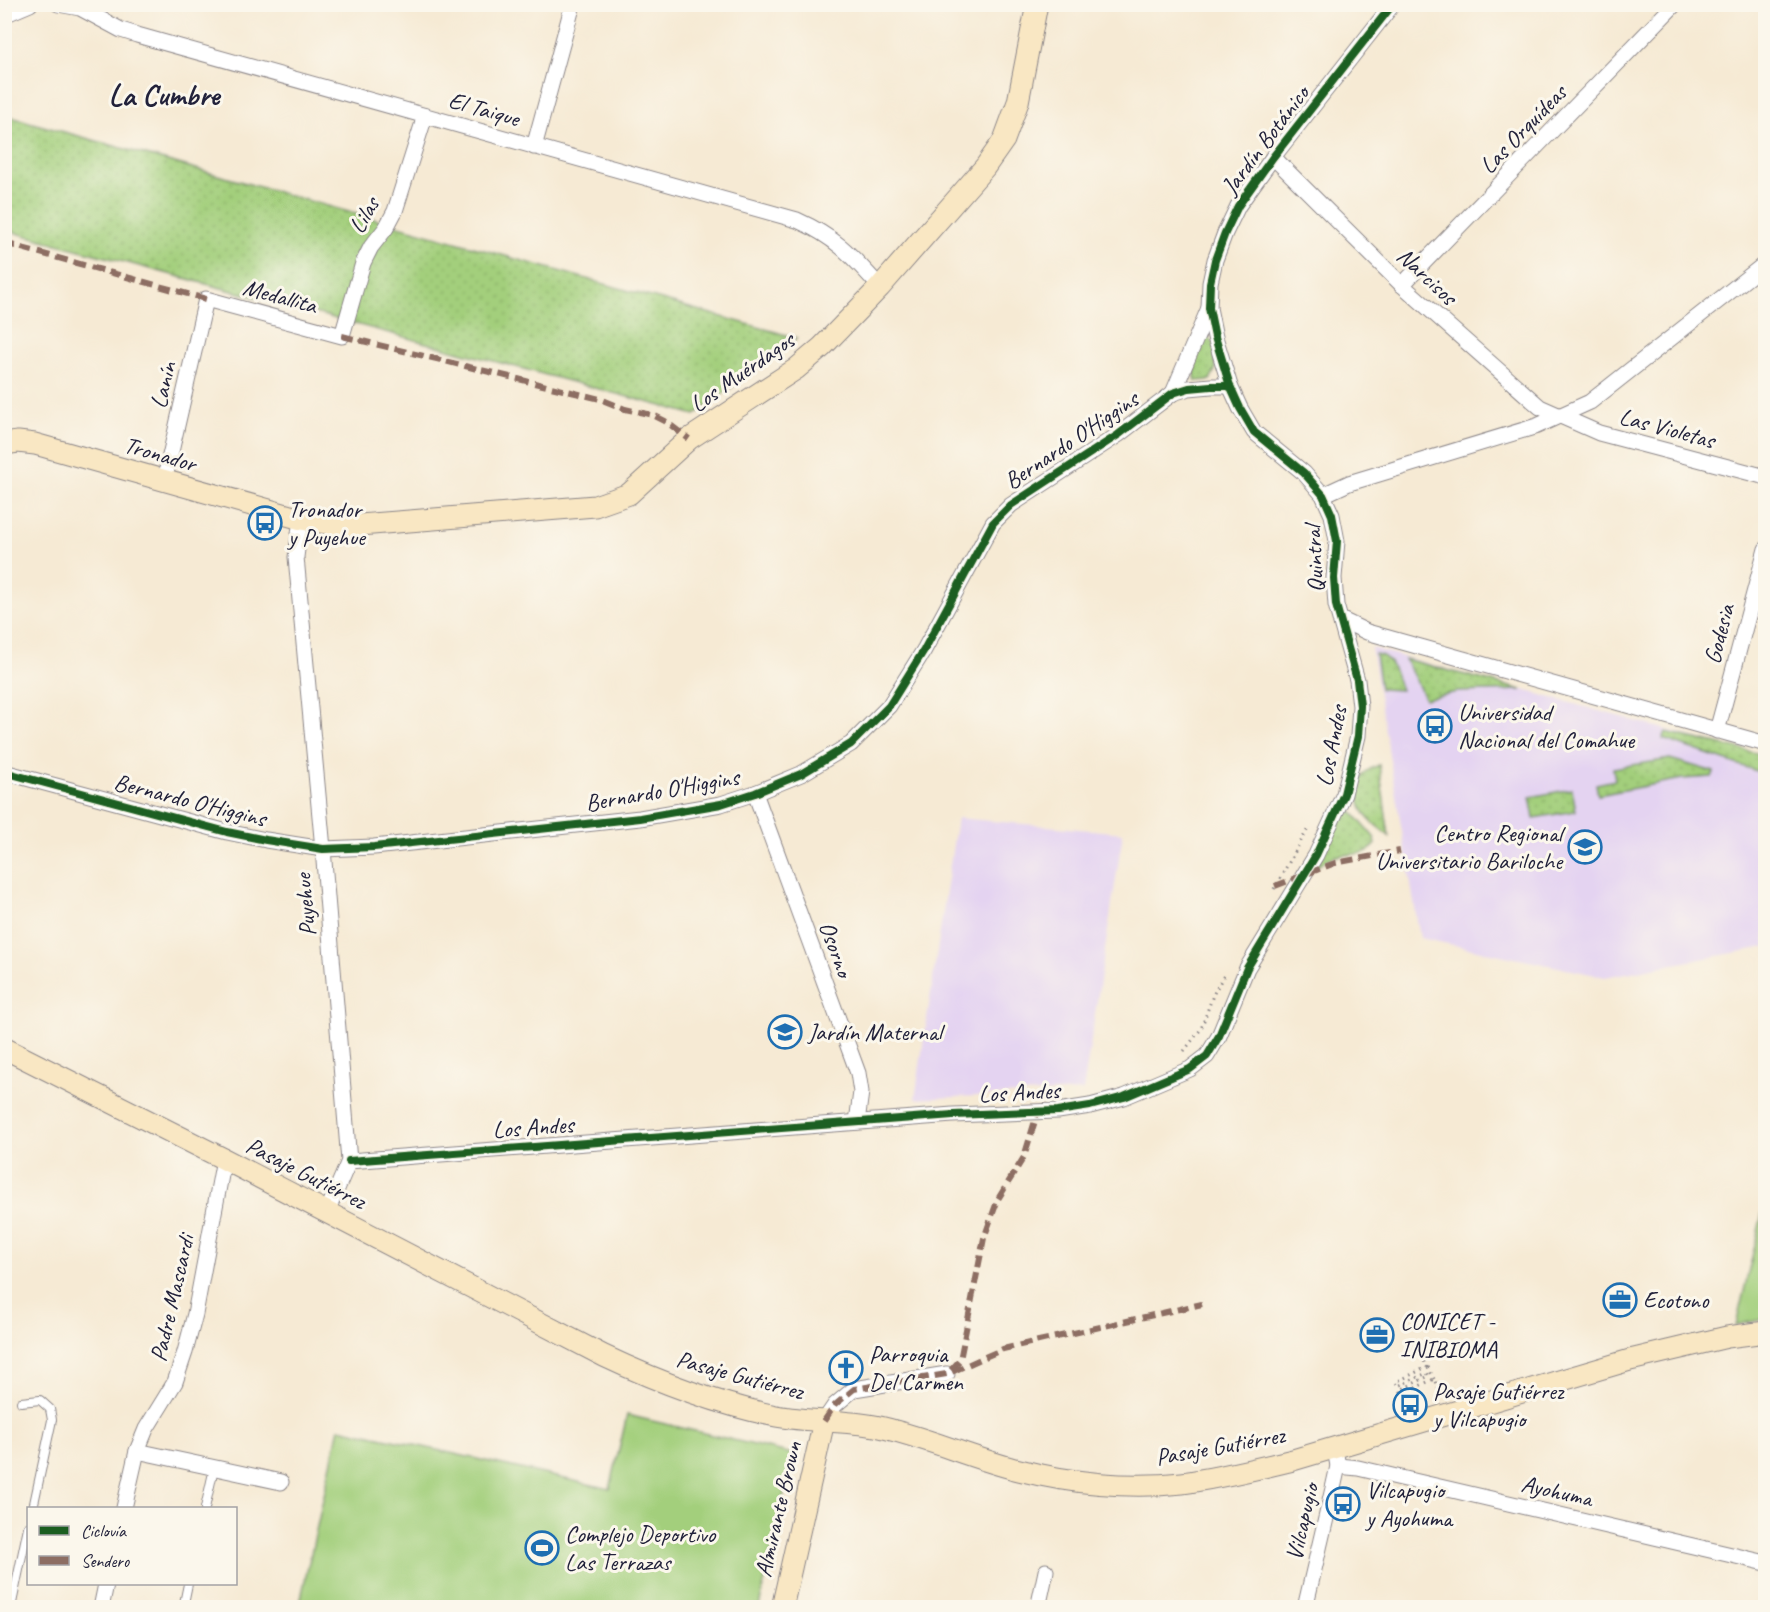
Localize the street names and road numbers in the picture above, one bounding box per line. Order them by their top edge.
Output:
street label: Las Orquídeas [1473,77,1574,180]
street label: Jardín Botánico [1214,78,1317,201]
street label: El Taique [445,85,525,134]
street label: Lilas [342,190,387,238]
street label: Narcisos [1391,241,1465,313]
street label: Medallita [240,272,322,321]
street label: Los Muérdagos [684,324,802,419]
street label: Lanín [143,358,183,411]
street label: Bernardo O'Higgins [998,383,1146,496]
street label: Las Violetas [1616,401,1720,456]
street label: Tronador [121,429,202,479]
street label: Quintral [1297,521,1331,593]
street label: Godesia [1697,599,1742,667]
street label: Los Andes [1309,701,1354,789]
street label: Bernardo O'Higgins [583,761,744,818]
street label: Bernardo O'Higgins [111,767,272,834]
street label: Puyehue [287,870,323,938]
street label: Osorno [812,917,861,983]
street label: Los Andes [978,1075,1063,1109]
street label: Los Andes [492,1109,577,1145]
street label: Pasaje Gutiérrez [241,1130,372,1217]
street label: Padre Mascardi [143,1229,202,1364]
street label: Pasaje Gutiérrez [673,1344,808,1407]
street label: Pasaje Gutiérrez [1153,1420,1288,1472]
street label: Almirante Brown [748,1438,808,1580]
street label: Ayohuma [1519,1468,1597,1514]
street label: Vilcapugio [1279,1478,1326,1563]

